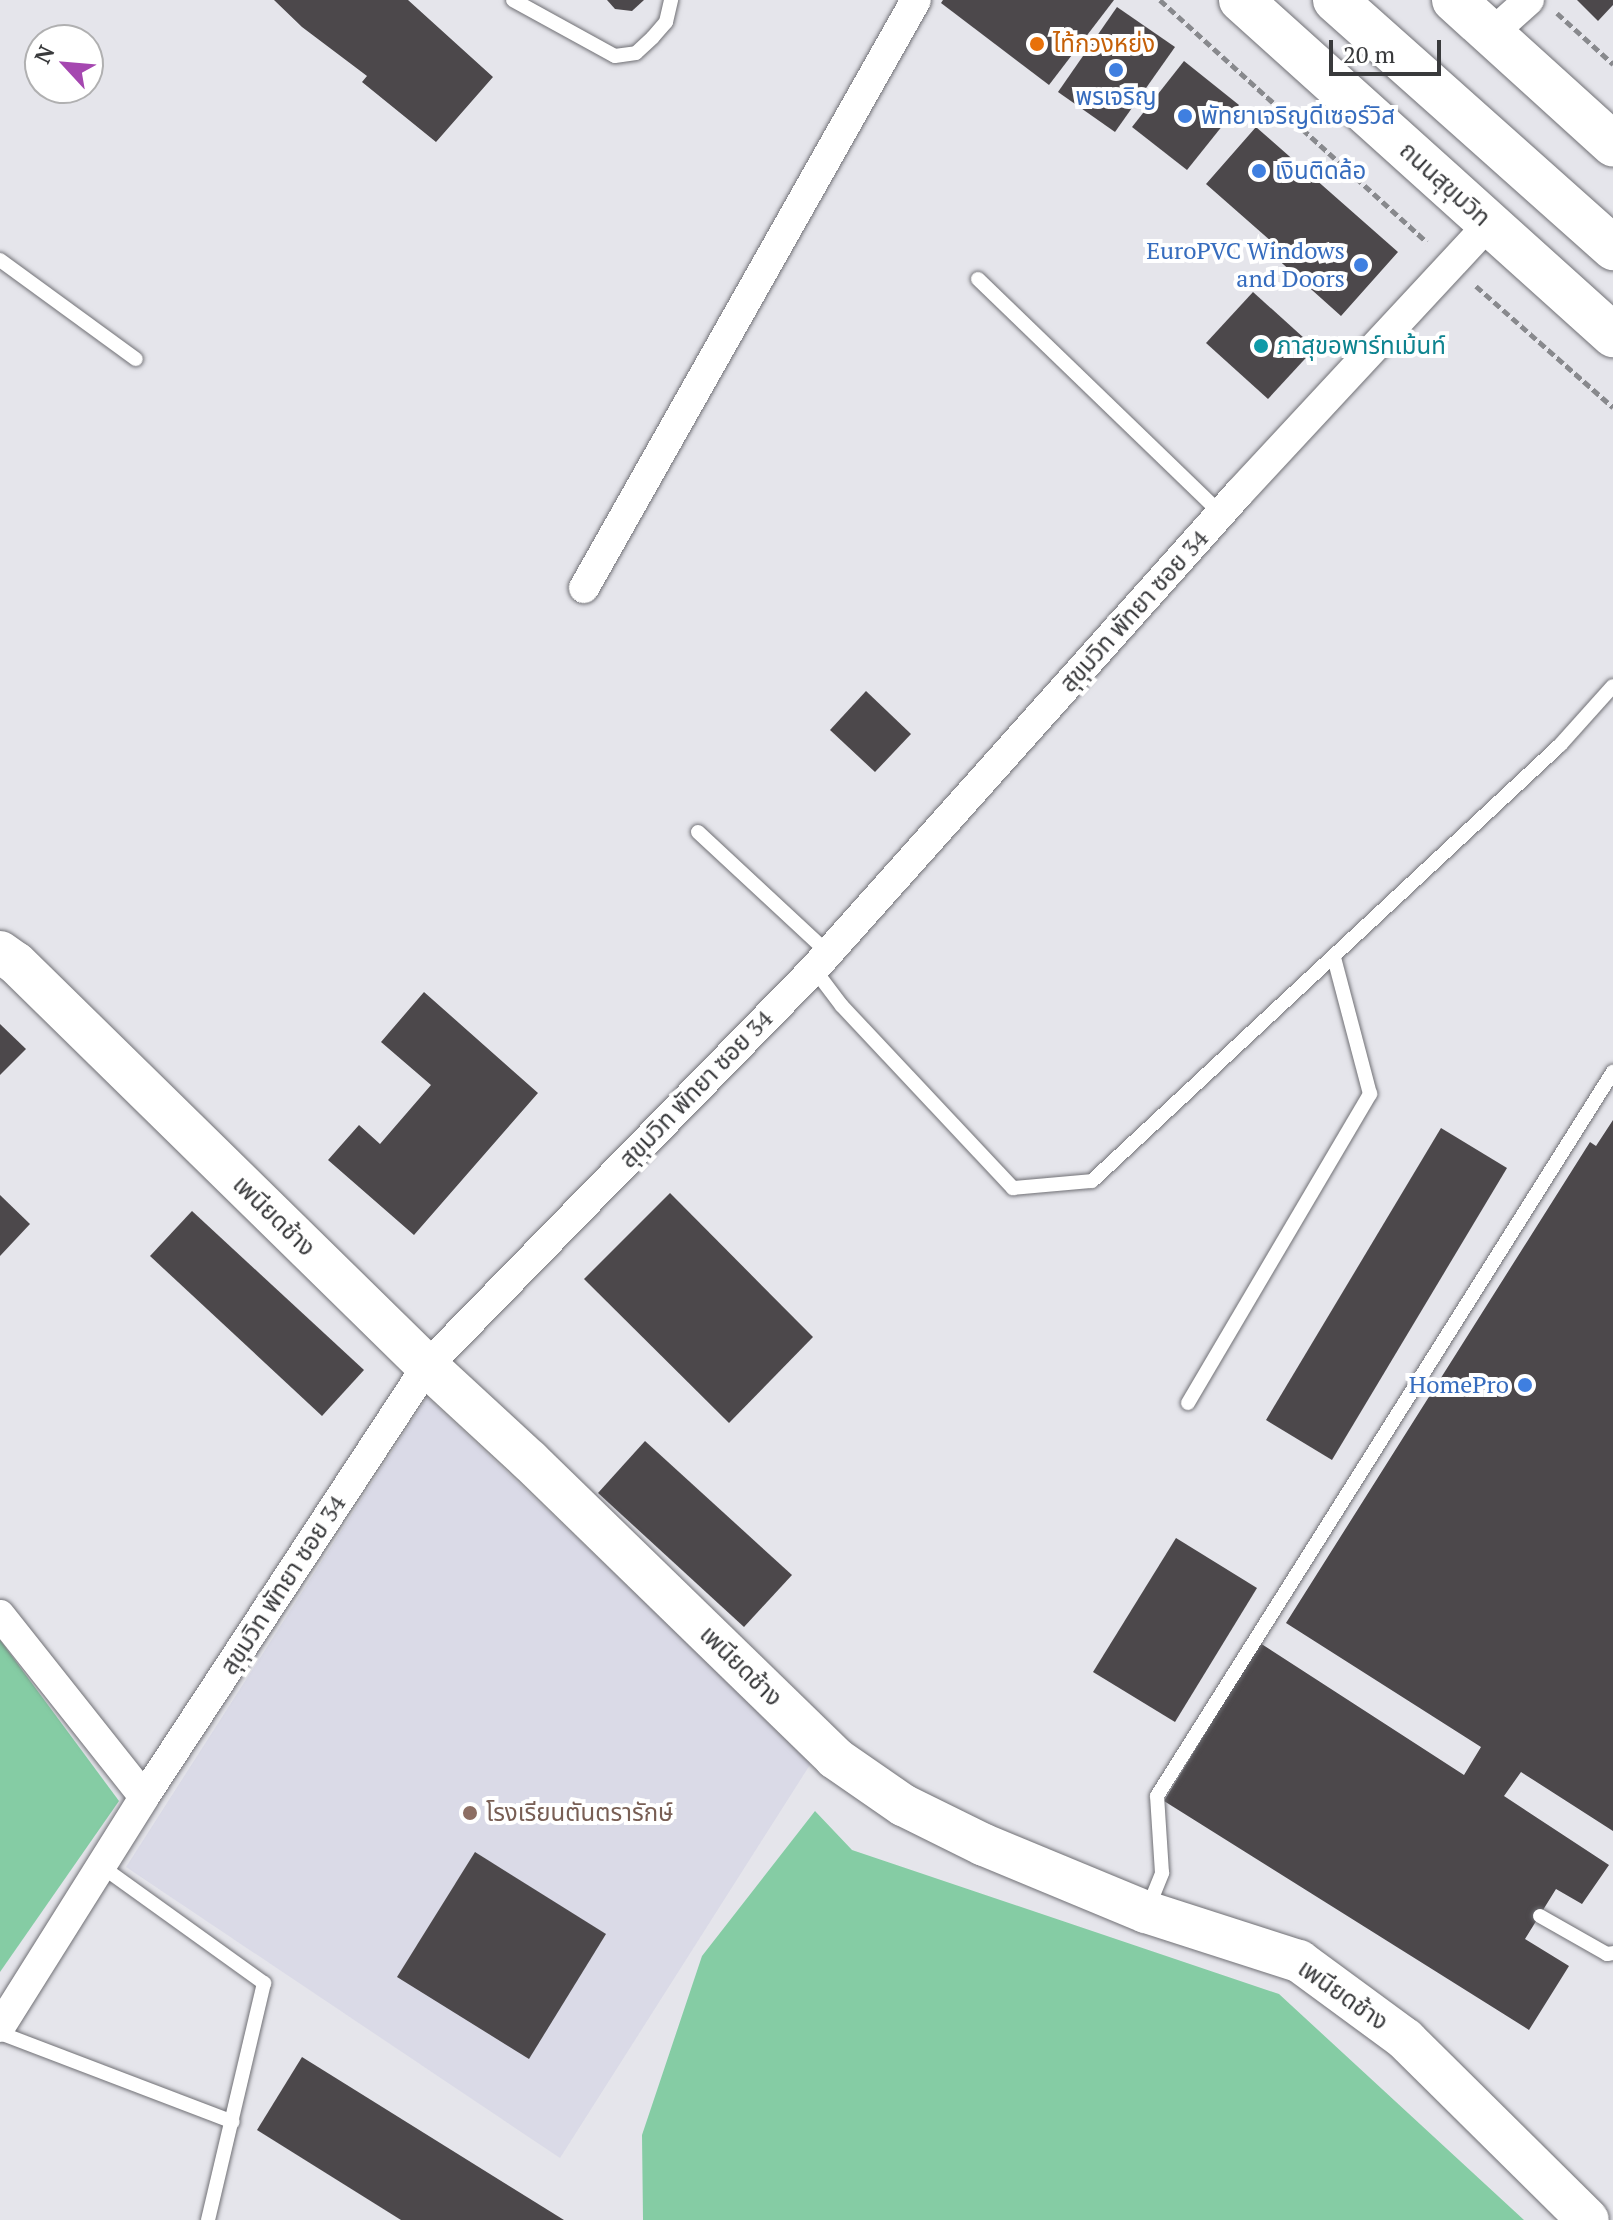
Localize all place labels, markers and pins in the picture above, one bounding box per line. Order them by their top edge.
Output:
place label: ไท้กวงหย่ง [1053,30,1155,58]
marker: ไท้กวงหย่ง [1028,35,1046,53]
marker: พรเจริญ [1107,61,1125,79]
place label: พรเจริญ [1075,83,1157,111]
place label: พัทยาเจริญดีเซอร์วิส [1201,102,1395,130]
marker: พัทยาเจริญดีเซอร์วิส [1176,107,1194,125]
place label: เงินติดล้อ [1275,157,1366,185]
marker: เงินติดล้อ [1250,162,1268,180]
place label: EuroPVC Windows and Doors [1146,237,1345,293]
marker: EuroPVC Windows and Doors [1352,256,1370,274]
place label: ภาสุขอพาร์ทเม้นท์ [1277,332,1446,360]
marker: ภาสุขอพาร์ทเม้นท์ [1252,337,1270,355]
place label: HomePro [1409,1371,1509,1399]
marker: HomePro [1516,1376,1534,1394]
place label: โรงเรียนตันตรารักษ์ [486,1799,673,1827]
marker: โรงเรียนตันตรารักษ์ [461,1804,479,1822]

